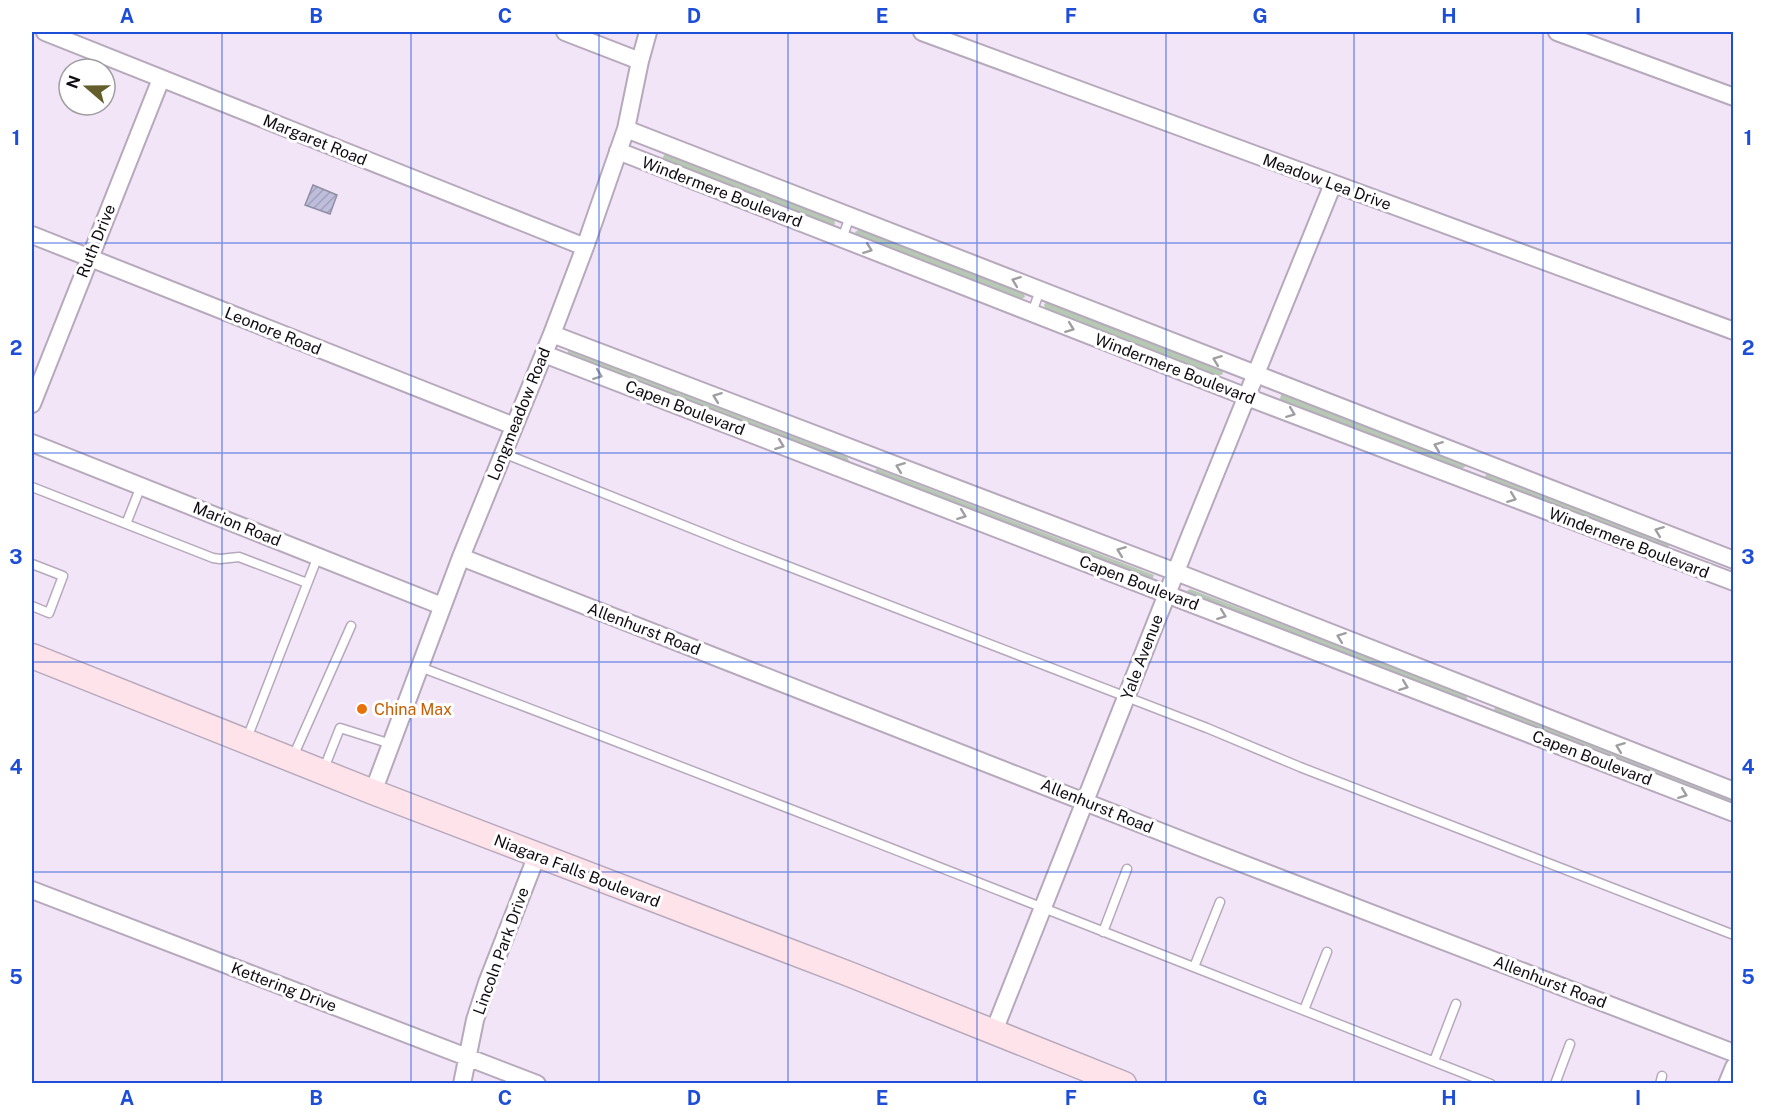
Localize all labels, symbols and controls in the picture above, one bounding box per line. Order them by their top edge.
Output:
text: A [120,4,134,28]
text: B [309,4,323,28]
text: C [498,4,512,28]
text: D [687,4,701,28]
text: E [876,4,888,28]
text: F [1065,4,1077,28]
text: G [1252,4,1268,28]
text: H [1441,4,1457,28]
text: I [1635,4,1641,28]
north arrow [57,57,117,117]
text: N [62,73,84,91]
street label: Margaret Road [260,111,370,169]
text: 1 [12,126,20,150]
text: 1 [1744,126,1752,150]
street label: Meadow Lea Drive [1260,150,1394,214]
street label: Windermere Boulevard [639,153,805,231]
street label: Ruth Drive [73,201,119,281]
one-way arrow [862,242,873,254]
one-way arrow [1011,276,1022,288]
street label: Leonore Road [222,303,324,359]
one-way arrow [1064,320,1074,333]
street label: Windermere Boulevard [1092,330,1258,408]
text: 2 [10,336,22,360]
text: 2 [1742,336,1754,360]
street label: Longmeadow Road [484,345,554,483]
one-way arrow [1213,355,1224,367]
one-way arrow [592,367,603,380]
street label: Capen Boulevard [623,376,747,440]
one-way arrow [713,392,724,404]
one-way arrow [1285,406,1295,419]
one-way arrow [774,438,785,450]
one-way arrow [1434,440,1444,453]
one-way arrow [895,461,905,474]
one-way arrow [1506,491,1517,503]
street label: Marion Road [190,498,284,550]
street label: Windermere Boulevard [1546,504,1712,582]
one-way arrow [956,508,967,520]
one-way arrow [1655,526,1666,538]
text: 3 [9,545,23,569]
text: 3 [1741,545,1755,569]
one-way arrow [1116,546,1127,559]
street label: Capen Boulevard [1077,551,1201,615]
street label: Allenhurst Road [585,599,703,659]
one-way arrow [1216,608,1226,621]
street label: Yale Avenue [1117,612,1167,702]
one-way arrow [1336,632,1347,644]
one-way arrow [1398,678,1408,691]
place label: China Max [374,700,452,719]
marker: China Max [355,702,369,716]
street label: Capen Boulevard [1530,726,1654,790]
one-way arrow [1616,741,1626,754]
text: 4 [9,755,23,779]
text: 4 [1741,755,1755,779]
street label: Allenhurst Road [1038,775,1156,837]
one-way arrow [1678,786,1688,799]
street label: Niagara Falls Boulevard [491,831,663,911]
street label: Lincoln Park Drive [469,885,533,1017]
street label: Allenhurst Road [1491,952,1609,1012]
street label: Kettering Drive [229,958,339,1016]
text: 5 [9,965,23,989]
text: 5 [1741,965,1755,989]
text: A [120,1086,134,1110]
text: B [309,1086,323,1110]
text: C [498,1086,512,1110]
text: D [687,1086,701,1110]
text: E [876,1086,888,1110]
text: F [1065,1086,1077,1110]
text: G [1252,1086,1268,1110]
text: H [1441,1086,1457,1110]
text: I [1635,1086,1641,1110]

